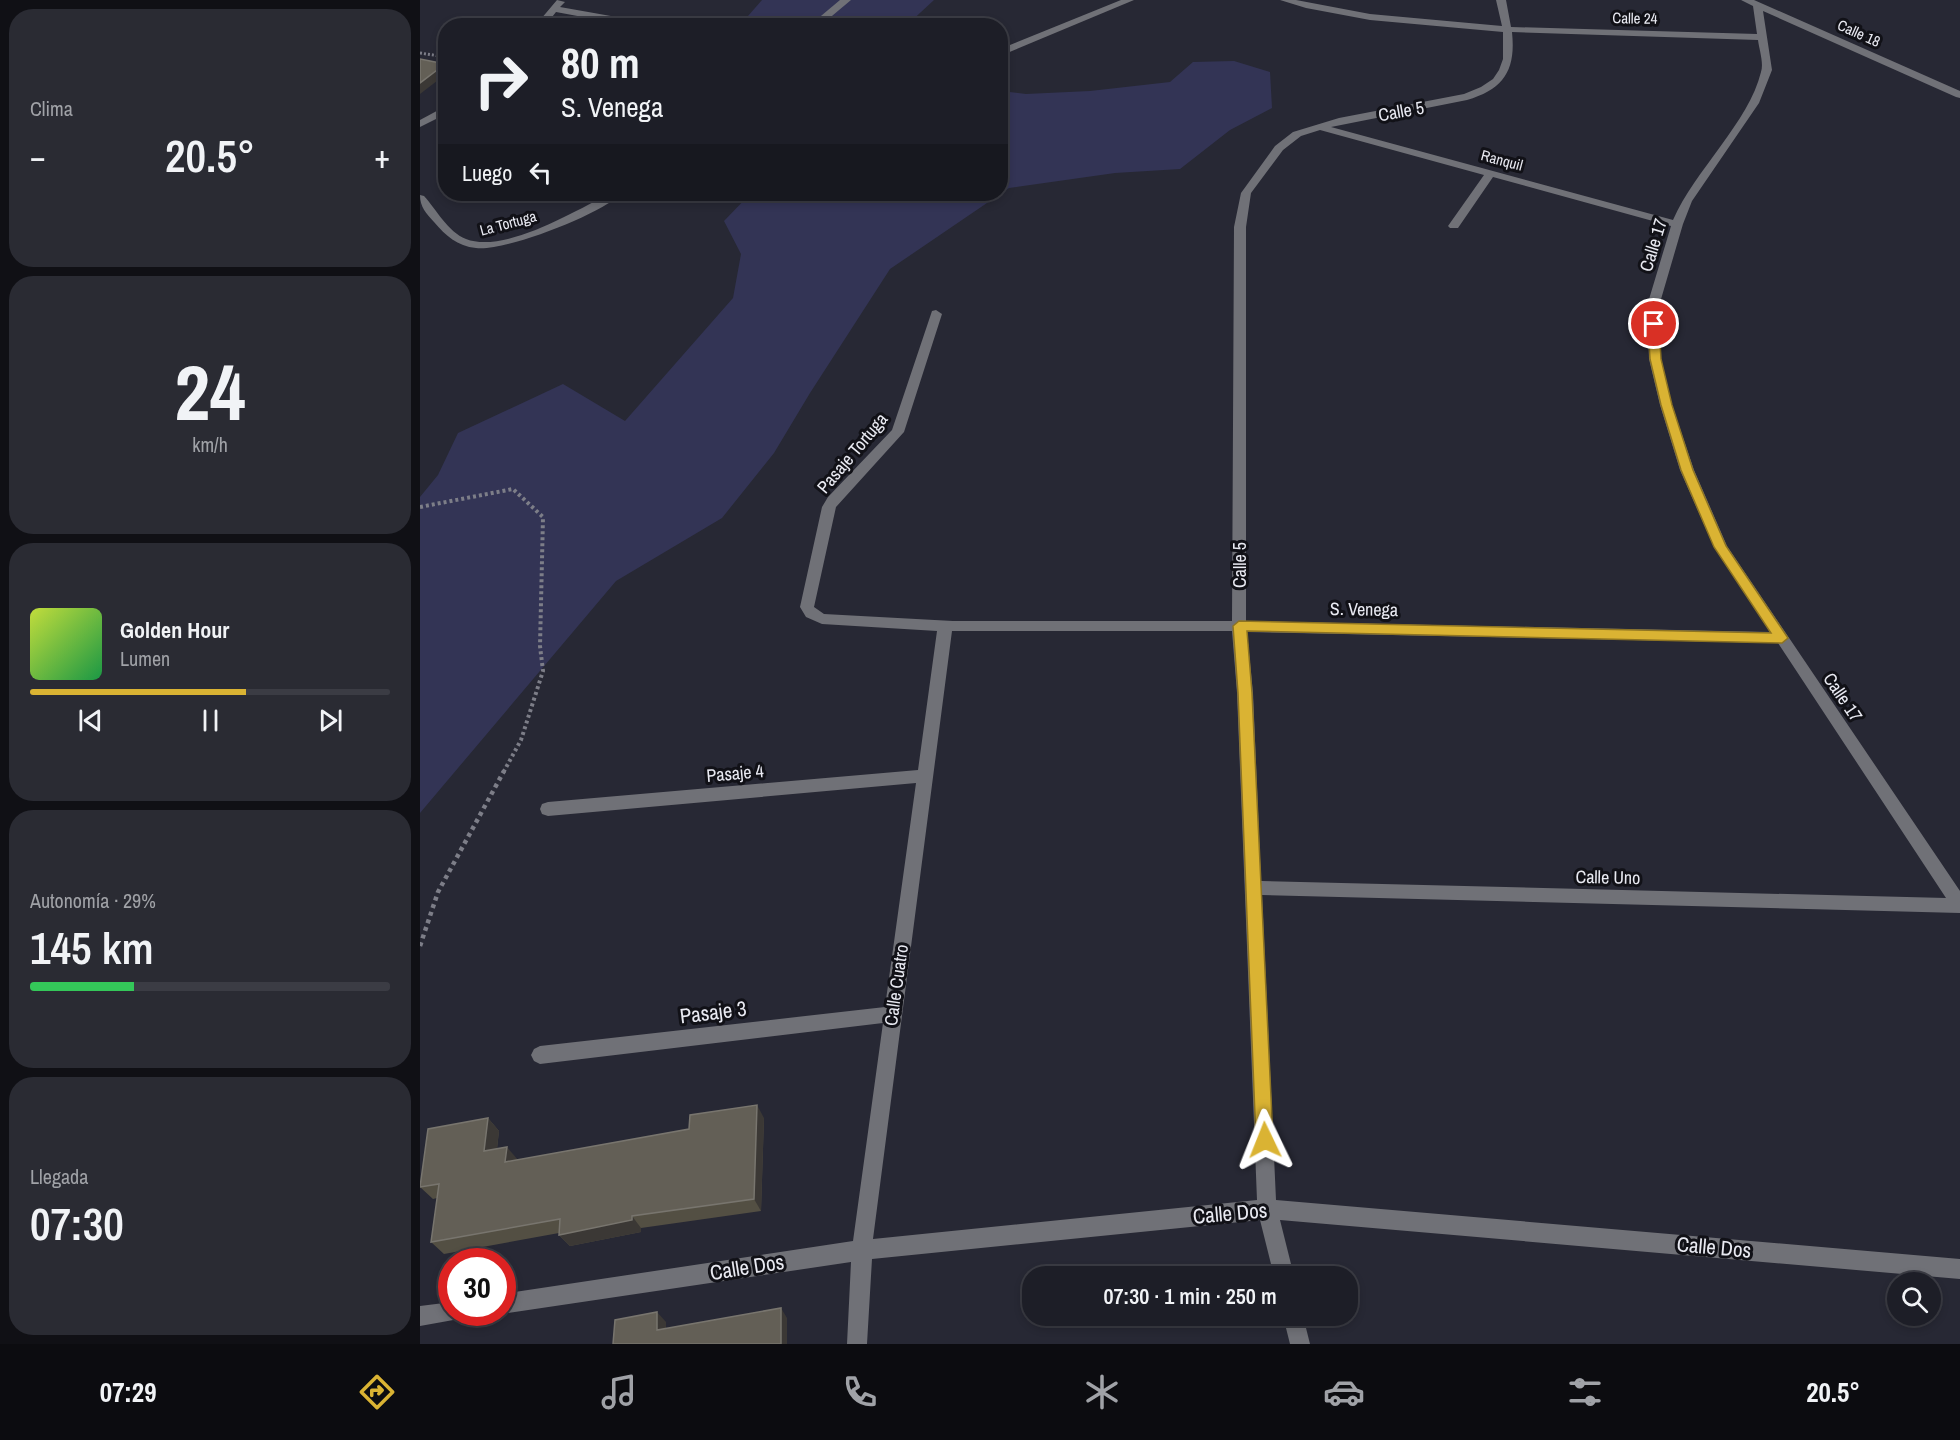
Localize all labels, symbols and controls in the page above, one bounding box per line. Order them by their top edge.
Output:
street label: Calle 24 [1612,7,1658,29]
street label: Calle 18 [1834,14,1884,52]
text: 80 m [561,35,640,91]
icon: right [462,42,540,120]
text: S. Venega [561,89,663,125]
text: Clima [30,95,73,122]
street label: Calle 5 [1376,95,1426,127]
text: 20.5° [165,125,255,186]
text: − [30,134,46,178]
text: + [374,134,390,178]
street label: Ranquil [1479,144,1525,176]
icon: left [524,156,557,189]
text: Luego [462,158,512,188]
street label: La Tortuga [477,205,539,241]
street label: Calle 17 [1633,215,1673,275]
pin [1628,298,1679,349]
icon: arrive [1637,307,1670,340]
text: 24 [174,339,246,444]
street label: Pasaje Tortuga [811,407,893,499]
text: km/h [192,431,228,458]
street label: Calle 5 [1227,542,1252,588]
street label: S. Venega [1330,596,1398,622]
text: Golden Hour [120,615,229,645]
text: Lumen [120,645,170,672]
street label: Calle 17 [1817,668,1869,726]
icon: previous [74,704,107,737]
icon: pause [194,704,227,737]
icon: next [314,704,347,737]
street label: Pasaje 4 [705,758,765,788]
street label: Calle Uno [1575,864,1641,890]
text: Autonomía · 29% [30,887,156,914]
text: 145 km [30,917,154,978]
street label: Calle Cuatro [878,943,914,1027]
street label: Pasaje 3 [678,994,748,1030]
position arrow [1233,1108,1297,1172]
text: Llegada [30,1163,88,1190]
text: 07:30 [30,1193,124,1254]
street label: Calle Dos [1192,1195,1268,1231]
street label: Calle Dos [1676,1229,1752,1265]
street label: Calle Dos [708,1247,786,1287]
speed limit sign: 30 [438,1248,516,1326]
map controls [1887,1272,1941,1326]
button: search [1887,1272,1941,1326]
text: 07:30 · 1 min · 250 m [1103,1281,1277,1311]
icon: directions [356,1371,398,1413]
icon: music [598,1371,640,1413]
icon: phone [839,1371,881,1413]
icon: climate [1081,1371,1123,1413]
icon: car [1323,1371,1365,1413]
icon: filters [1564,1371,1606,1413]
text: 07:29 [100,1374,156,1410]
text: 20.5° [1806,1374,1860,1410]

